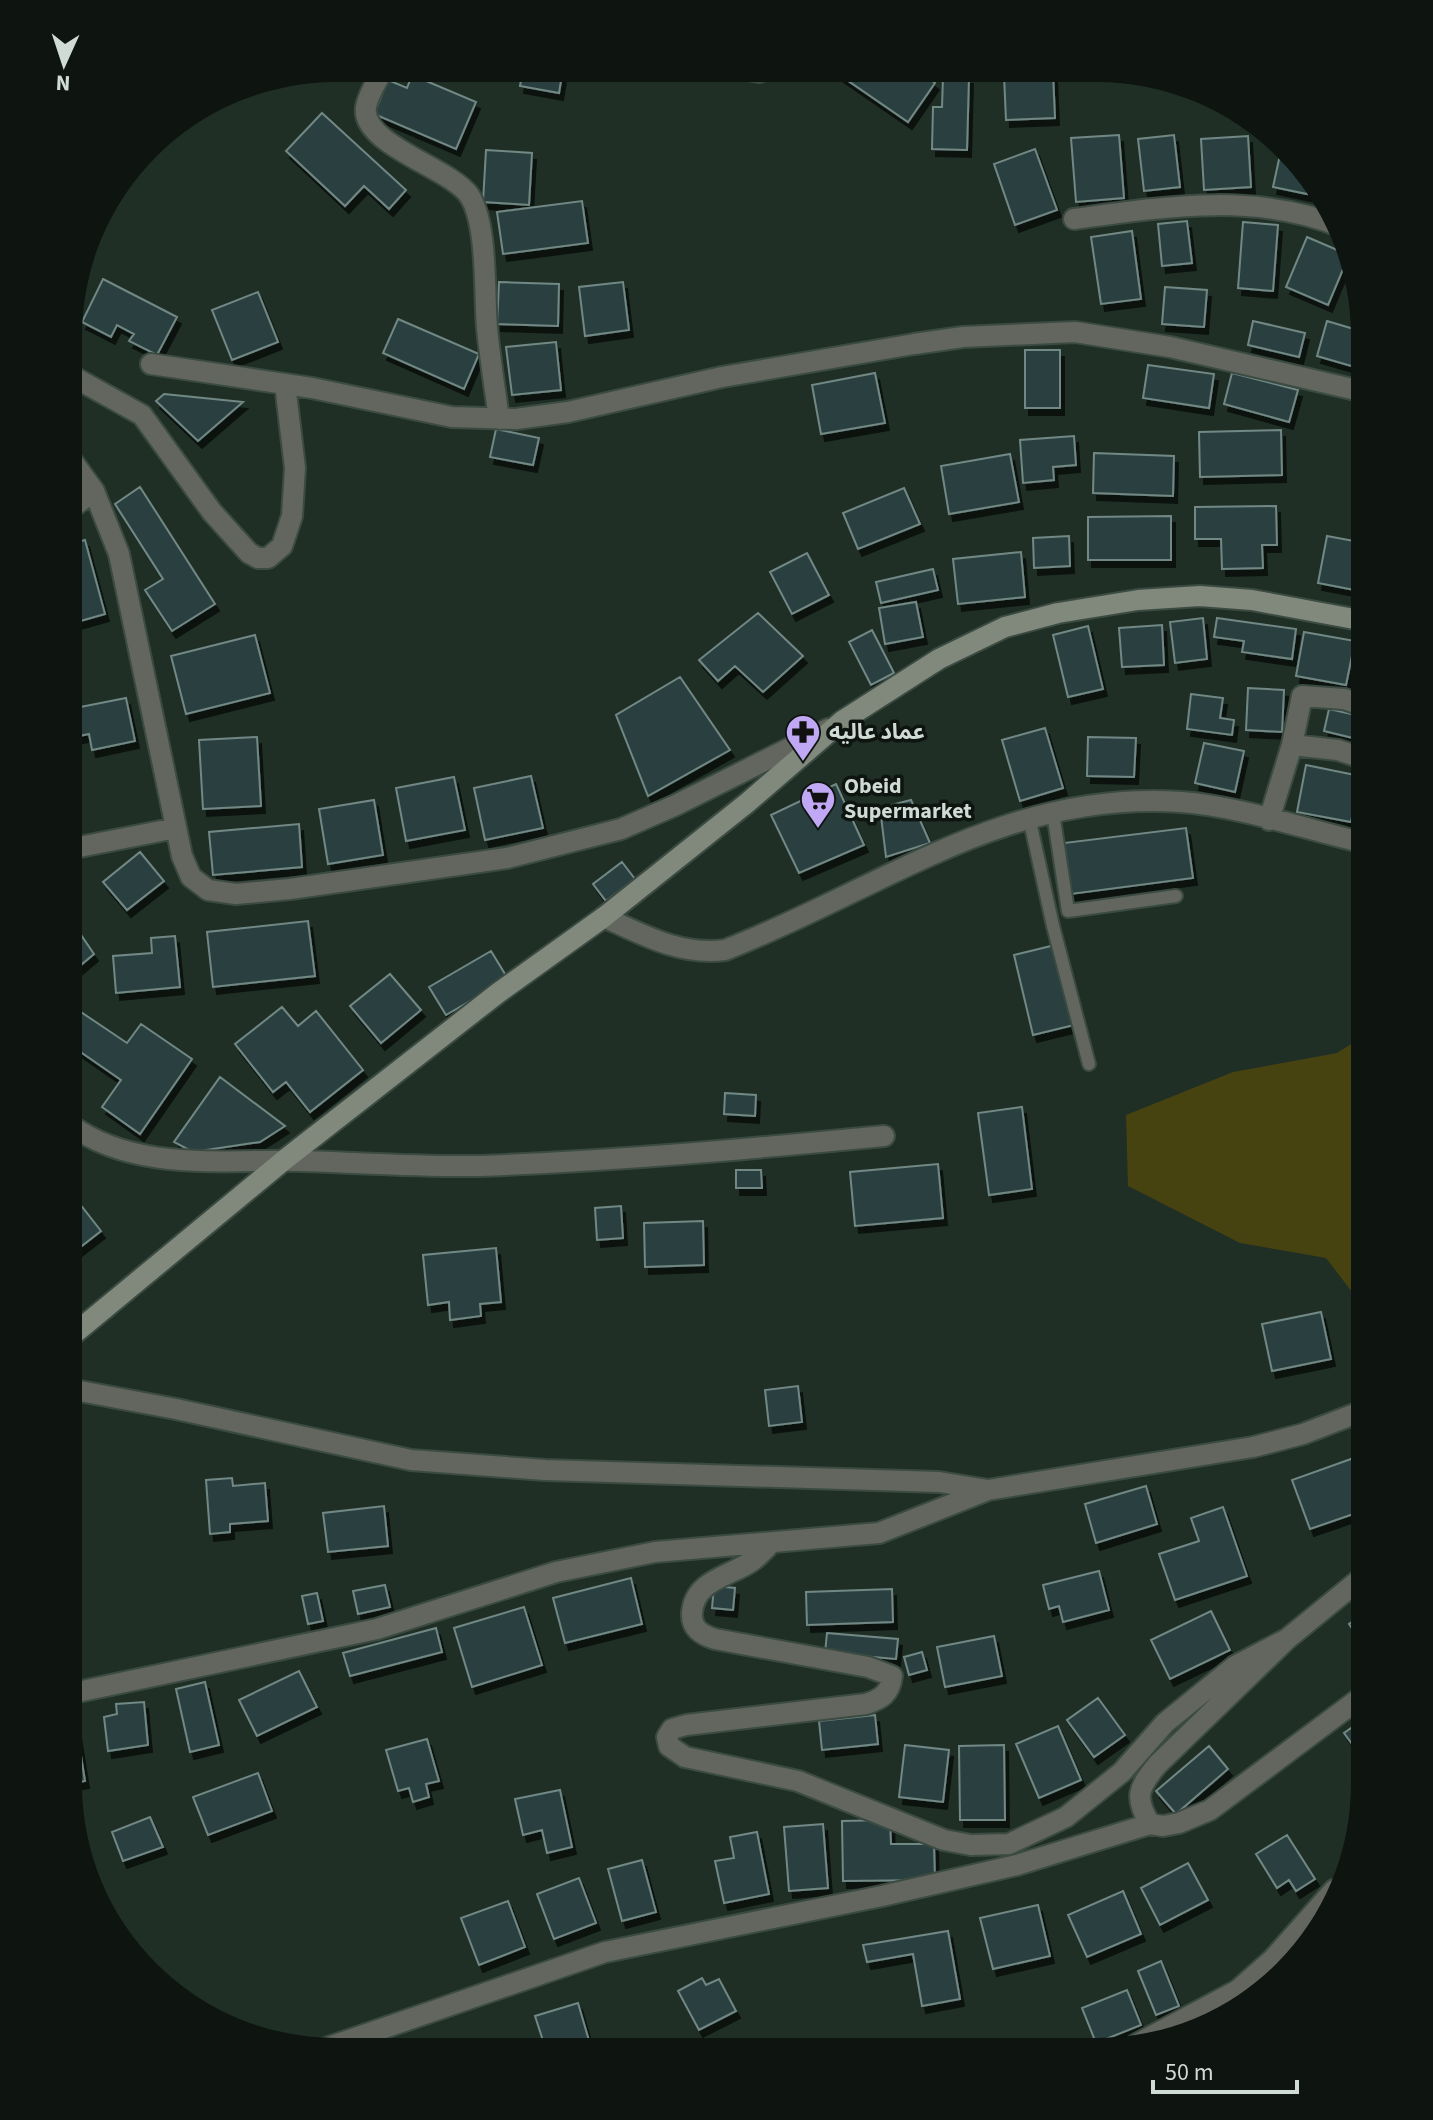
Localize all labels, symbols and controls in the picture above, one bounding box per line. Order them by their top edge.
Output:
north arrow [24,24,104,104]
text: N [55,67,71,99]
pharmacy icon: عماد عاليه [784,713,822,763]
place label: عماد عاليه [829,716,925,748]
place label: Obeid Supermarket [844,770,972,827]
supermarket icon: Obeid Supermarket [799,780,837,830]
scale bar [1153,2044,1297,2094]
text: 50 m [1165,2055,1214,2090]

